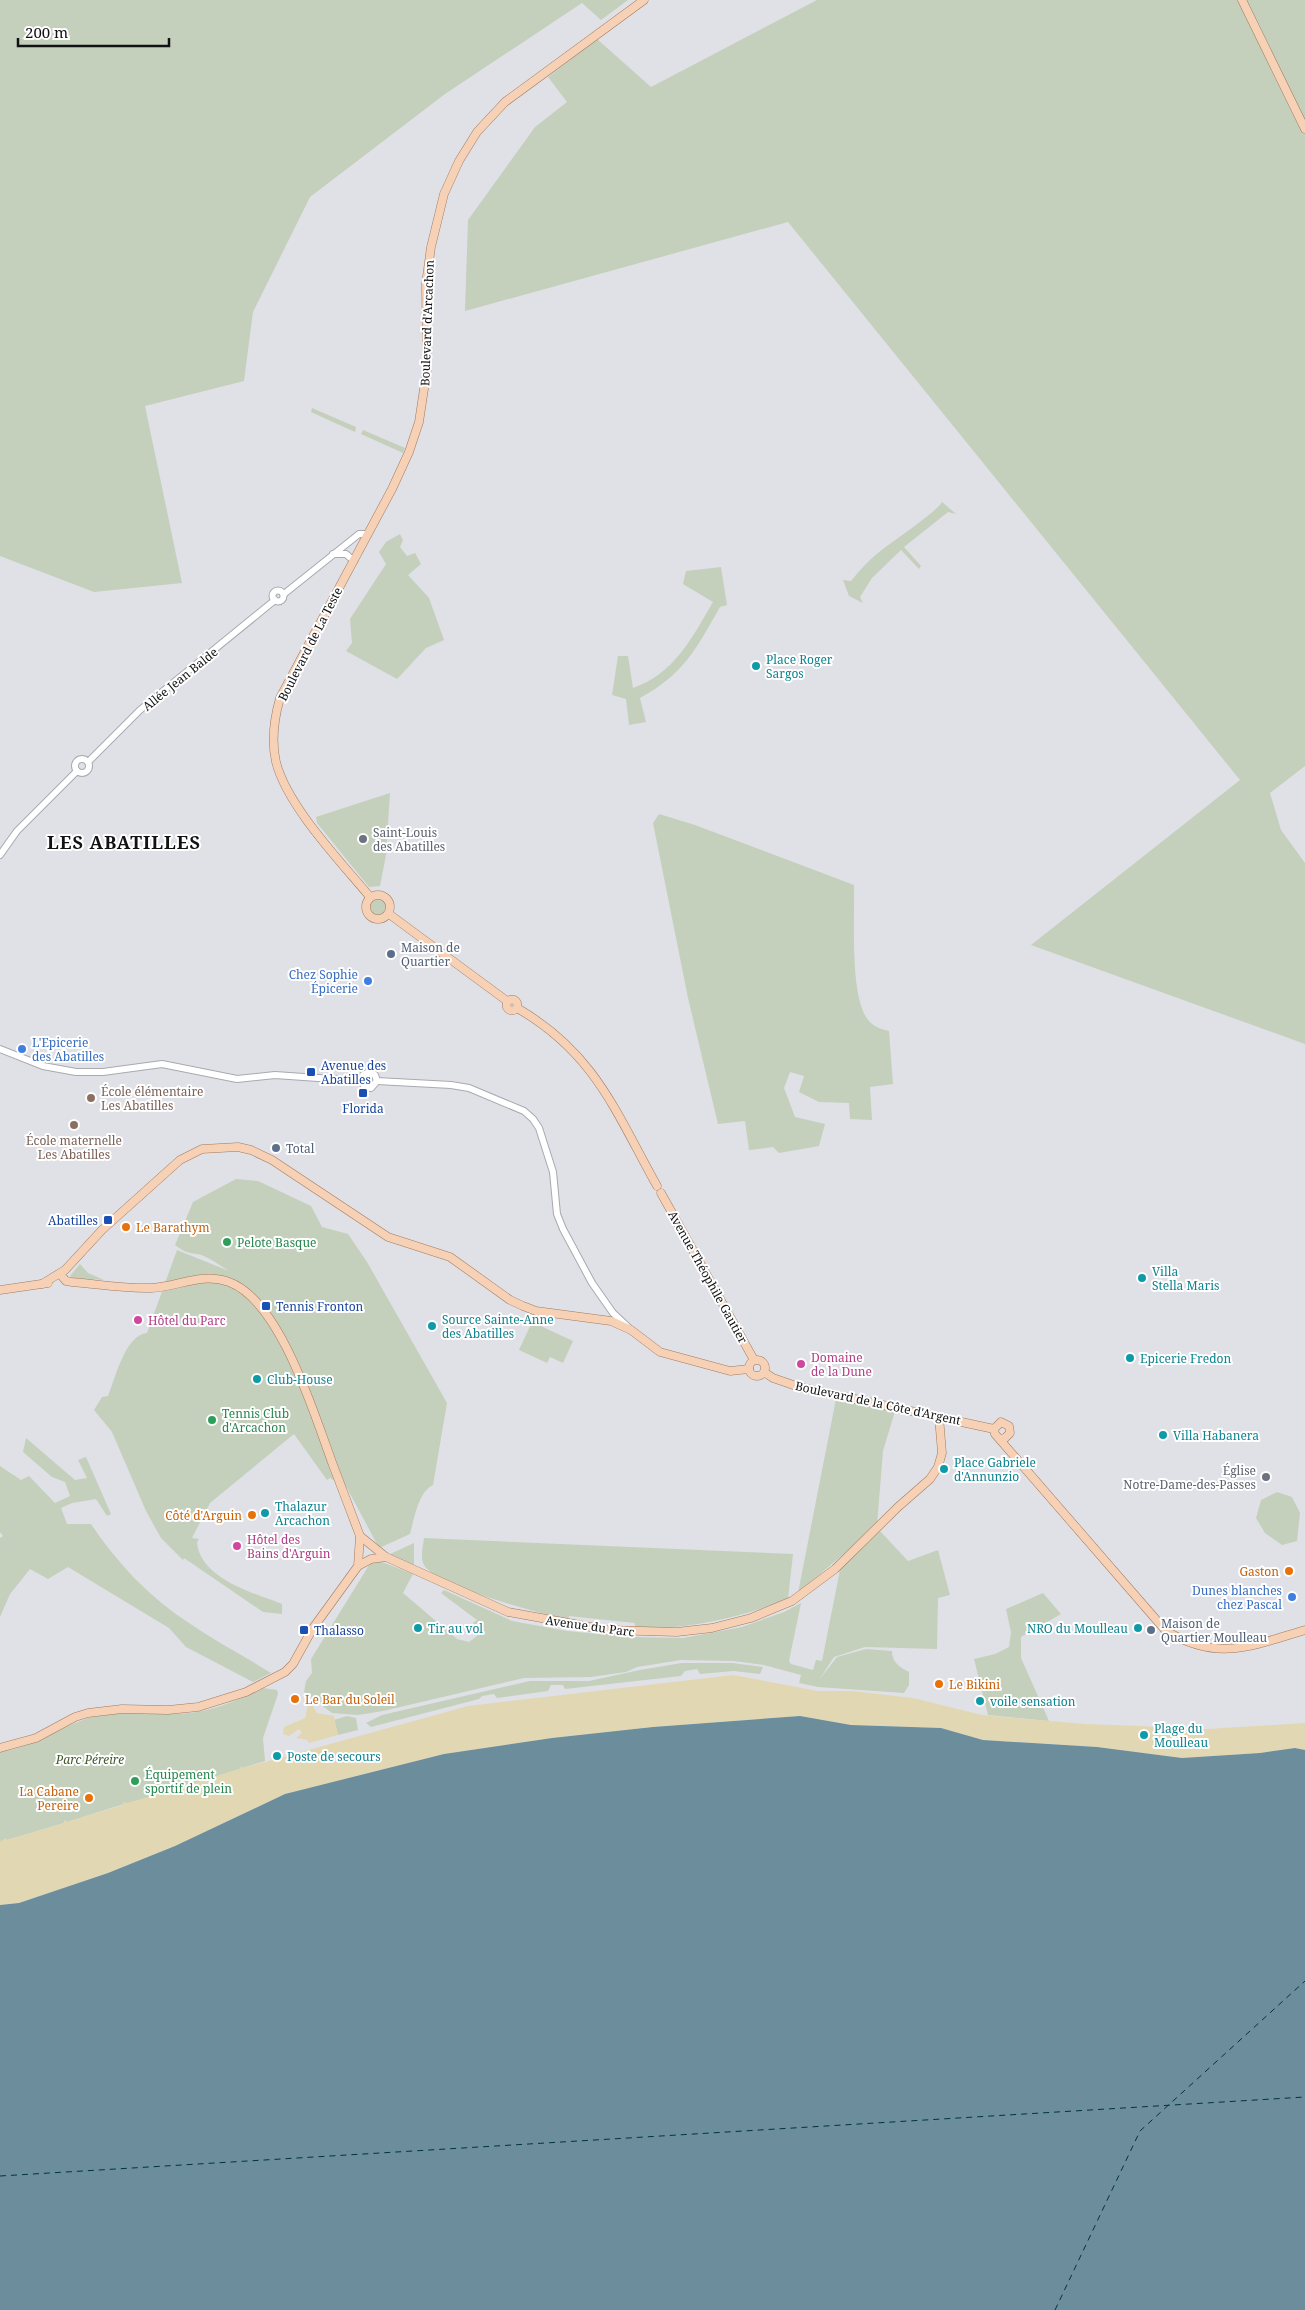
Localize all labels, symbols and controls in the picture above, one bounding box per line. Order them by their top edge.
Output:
scale bar [18,15,169,47]
text: 200 m [25,22,68,42]
street label: Boulevard d'Arcachon [416,259,438,386]
street label: Boulevard de La Teste [274,584,346,704]
street label: Allée Jean Balde [139,643,221,715]
place label: Place Roger Sargos [766,651,833,682]
marker: Place Roger Sargos [750,660,762,672]
place label: Saint-Louis des Abatilles [373,824,445,855]
district label: LES ABATILLES [47,830,201,854]
marker: Saint-Louis des Abatilles [357,833,369,845]
place label: Maison de Quartier [401,939,460,970]
marker: Maison de Quartier [385,948,397,960]
place label: Chez Sophie Épicerie [289,966,358,997]
marker: Chez Sophie Épicerie [362,975,374,987]
place label: L'Epicerie des Abatilles [32,1034,104,1065]
marker: L'Epicerie des Abatilles [16,1043,28,1055]
place label: Avenue des Abatilles [321,1057,386,1088]
marker: Avenue des Abatilles [305,1066,317,1078]
place label: École élémentaire Les Abatilles [101,1083,204,1114]
marker: Florida [357,1087,369,1099]
marker: École élémentaire Les Abatilles [85,1092,97,1104]
place label: Florida [342,1100,384,1117]
marker: École maternelle Les Abatilles [68,1119,80,1131]
place label: École maternelle Les Abatilles [26,1132,122,1163]
place label: Total [286,1140,315,1157]
marker: Total [270,1142,282,1154]
street label: Avenue Théophile Gautier [664,1208,752,1347]
place label: Abatilles [48,1212,98,1229]
marker: Abatilles [102,1214,114,1226]
place label: Le Barathym [136,1219,210,1236]
marker: Le Barathym [120,1221,132,1233]
place label: Pelote Basque [237,1234,317,1251]
marker: Pelote Basque [221,1236,233,1248]
place label: Villa Stella Maris [1152,1263,1219,1294]
marker: Villa Stella Maris [1136,1272,1148,1284]
place label: Tennis Fronton [276,1298,364,1315]
marker: Tennis Fronton [260,1300,272,1312]
place label: Source Sainte-Anne des Abatilles [442,1311,554,1342]
place label: Hôtel du Parc [148,1312,226,1329]
marker: Hôtel du Parc [132,1314,144,1326]
marker: Source Sainte-Anne des Abatilles [426,1320,438,1332]
place label: Domaine de la Dune [811,1349,872,1380]
place label: Epicerie Fredon [1140,1350,1231,1367]
marker: Epicerie Fredon [1124,1352,1136,1364]
marker: Domaine de la Dune [795,1358,807,1370]
place label: Club-House [267,1371,333,1388]
marker: Club-House [251,1373,263,1385]
street label: Boulevard de la Côte d'Argent [794,1377,962,1429]
place label: Tennis Club d'Arcachon [222,1405,289,1436]
marker: Tennis Club d'Arcachon [206,1414,218,1426]
place label: Villa Habanera [1173,1427,1259,1444]
marker: Villa Habanera [1157,1429,1169,1441]
place label: Place Gabriele d'Annunzio [954,1454,1036,1485]
place label: Église Notre-Dame-des-Passes [1123,1462,1256,1493]
marker: Place Gabriele d'Annunzio [938,1463,950,1475]
marker: Église Notre-Dame-des-Passes [1260,1471,1272,1483]
place label: Thalazur Arcachon [275,1498,330,1529]
place label: Côté d'Arguin [165,1507,242,1524]
marker: Thalazur Arcachon [259,1507,271,1519]
marker: Côté d'Arguin [246,1509,258,1521]
place label: Hôtel des Bains d'Arguin [247,1531,331,1562]
marker: Hôtel des Bains d'Arguin [231,1540,243,1552]
place label: Gaston [1239,1563,1279,1580]
marker: Gaston [1283,1565,1295,1577]
place label: Dunes blanches chez Pascal [1192,1582,1282,1613]
marker: Dunes blanches chez Pascal [1286,1591,1298,1603]
street label: Avenue du Parc [544,1611,636,1641]
place label: Maison de Quartier Moulleau [1161,1615,1268,1646]
place label: Tir au vol [428,1620,483,1637]
place label: NRO du Moulleau [1027,1620,1128,1637]
place label: Thalasso [314,1622,364,1639]
marker: Tir au vol [412,1622,424,1634]
marker: NRO du Moulleau [1132,1622,1144,1634]
marker: Thalasso [298,1624,310,1636]
marker: Maison de Quartier Moulleau [1145,1624,1157,1636]
place label: Le Bikini [949,1676,1000,1693]
marker: Le Bikini [933,1678,945,1690]
place label: Le Bar du Soleil [305,1691,395,1708]
marker: Le Bar du Soleil [289,1693,301,1705]
place label: voile sensation [990,1693,1076,1710]
marker: voile sensation [974,1695,986,1707]
place label: Plage du Moulleau [1154,1720,1208,1751]
marker: Plage du Moulleau [1138,1729,1150,1741]
place label: Poste de secours [287,1748,381,1765]
marker: Poste de secours [271,1750,283,1762]
park label: Parc Péreire [55,1751,124,1768]
place label: Équipement sportif de plein [145,1766,232,1797]
marker: Équipement sportif de plein [129,1775,141,1787]
place label: La Cabane Pereire [19,1783,79,1814]
marker: La Cabane Pereire [83,1792,95,1804]

